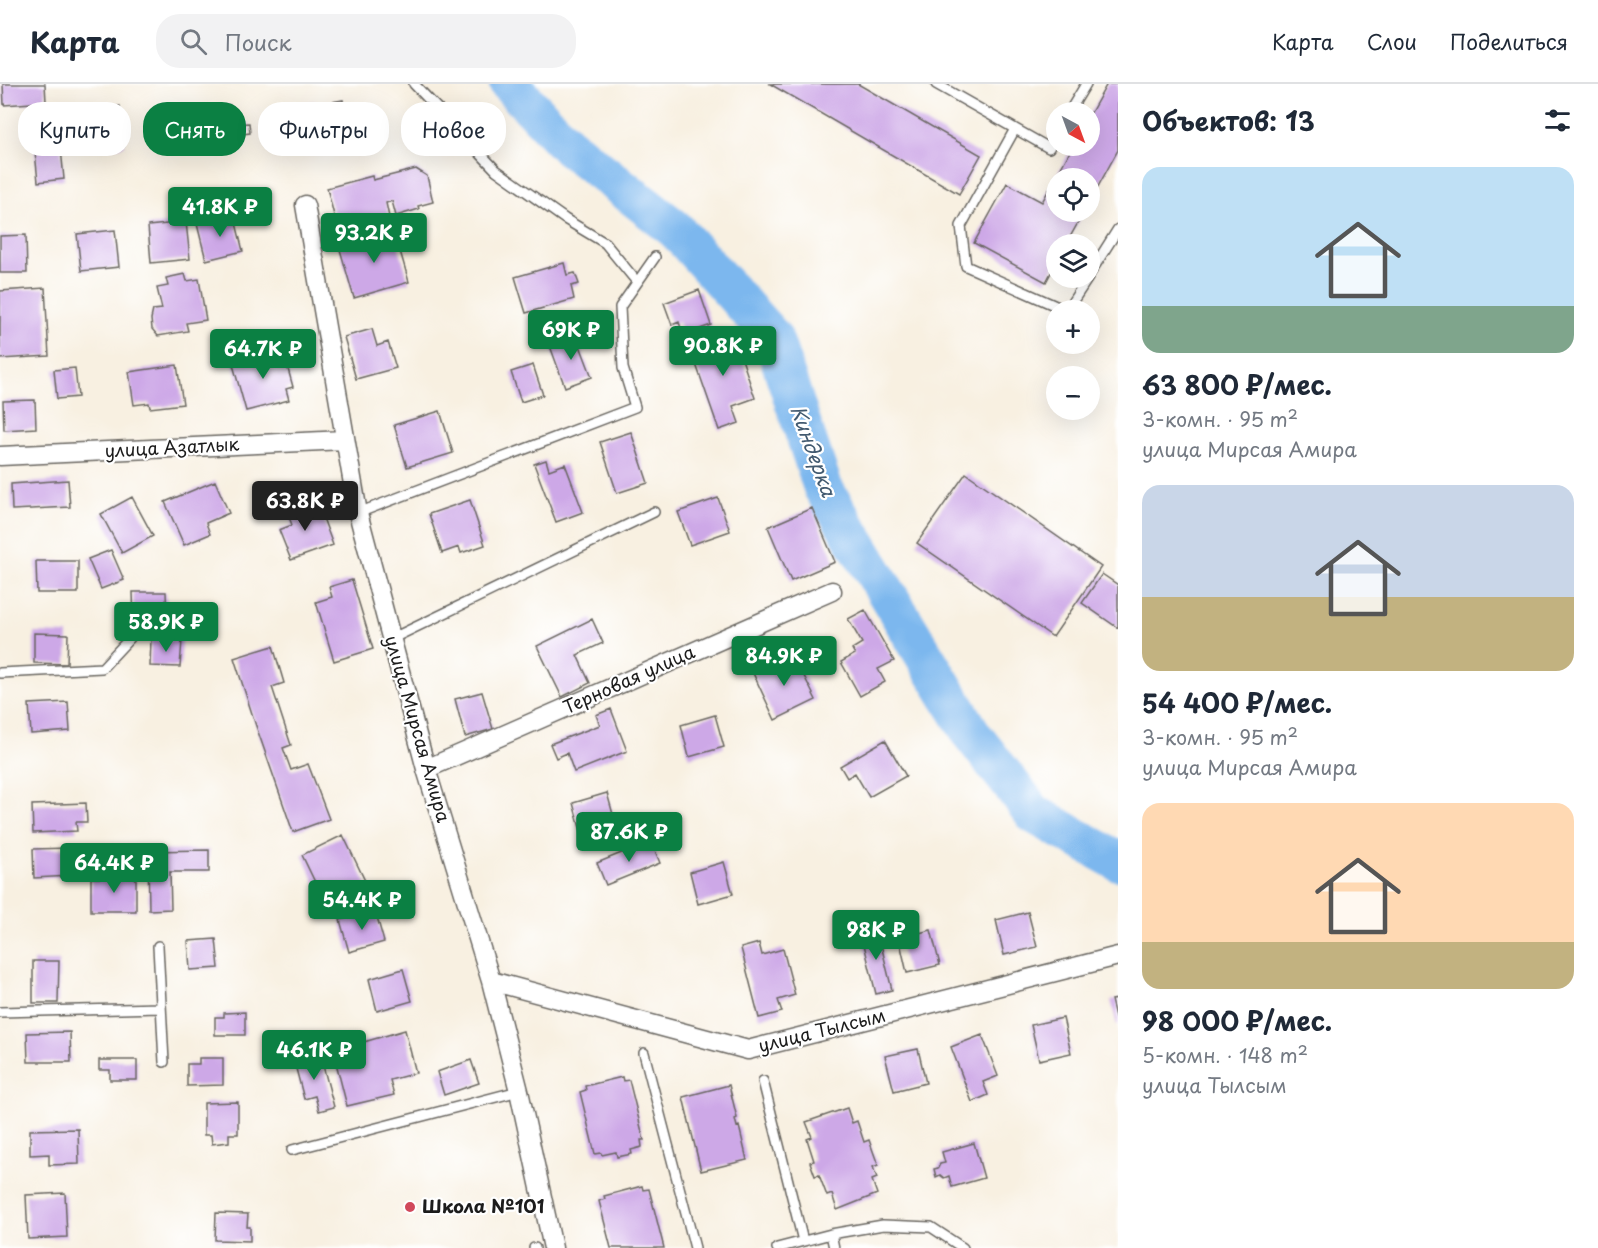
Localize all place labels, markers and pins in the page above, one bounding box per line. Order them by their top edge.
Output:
pin: 41.8K ₽ [165,187,275,238]
pin: 93.2K ₽ [319,213,429,264]
pin: 69K ₽ [529,310,613,361]
pin: 90.8K ₽ [668,326,778,377]
pin: 64.7K ₽ [208,329,318,380]
pin: 63.8K ₽ [250,481,360,532]
pin: 58.9K ₽ [111,602,221,653]
pin: 84.9K ₽ [729,636,839,687]
pin: 87.6K ₽ [574,812,684,863]
pin: 64.4K ₽ [59,843,169,894]
pin: 54.4K ₽ [307,880,417,931]
pin: 98K ₽ [834,910,918,961]
pin: 46.1K ₽ [259,1030,369,1081]
place label: Школа №101 [422,1192,545,1219]
marker: Школа №101 [403,1200,417,1214]

